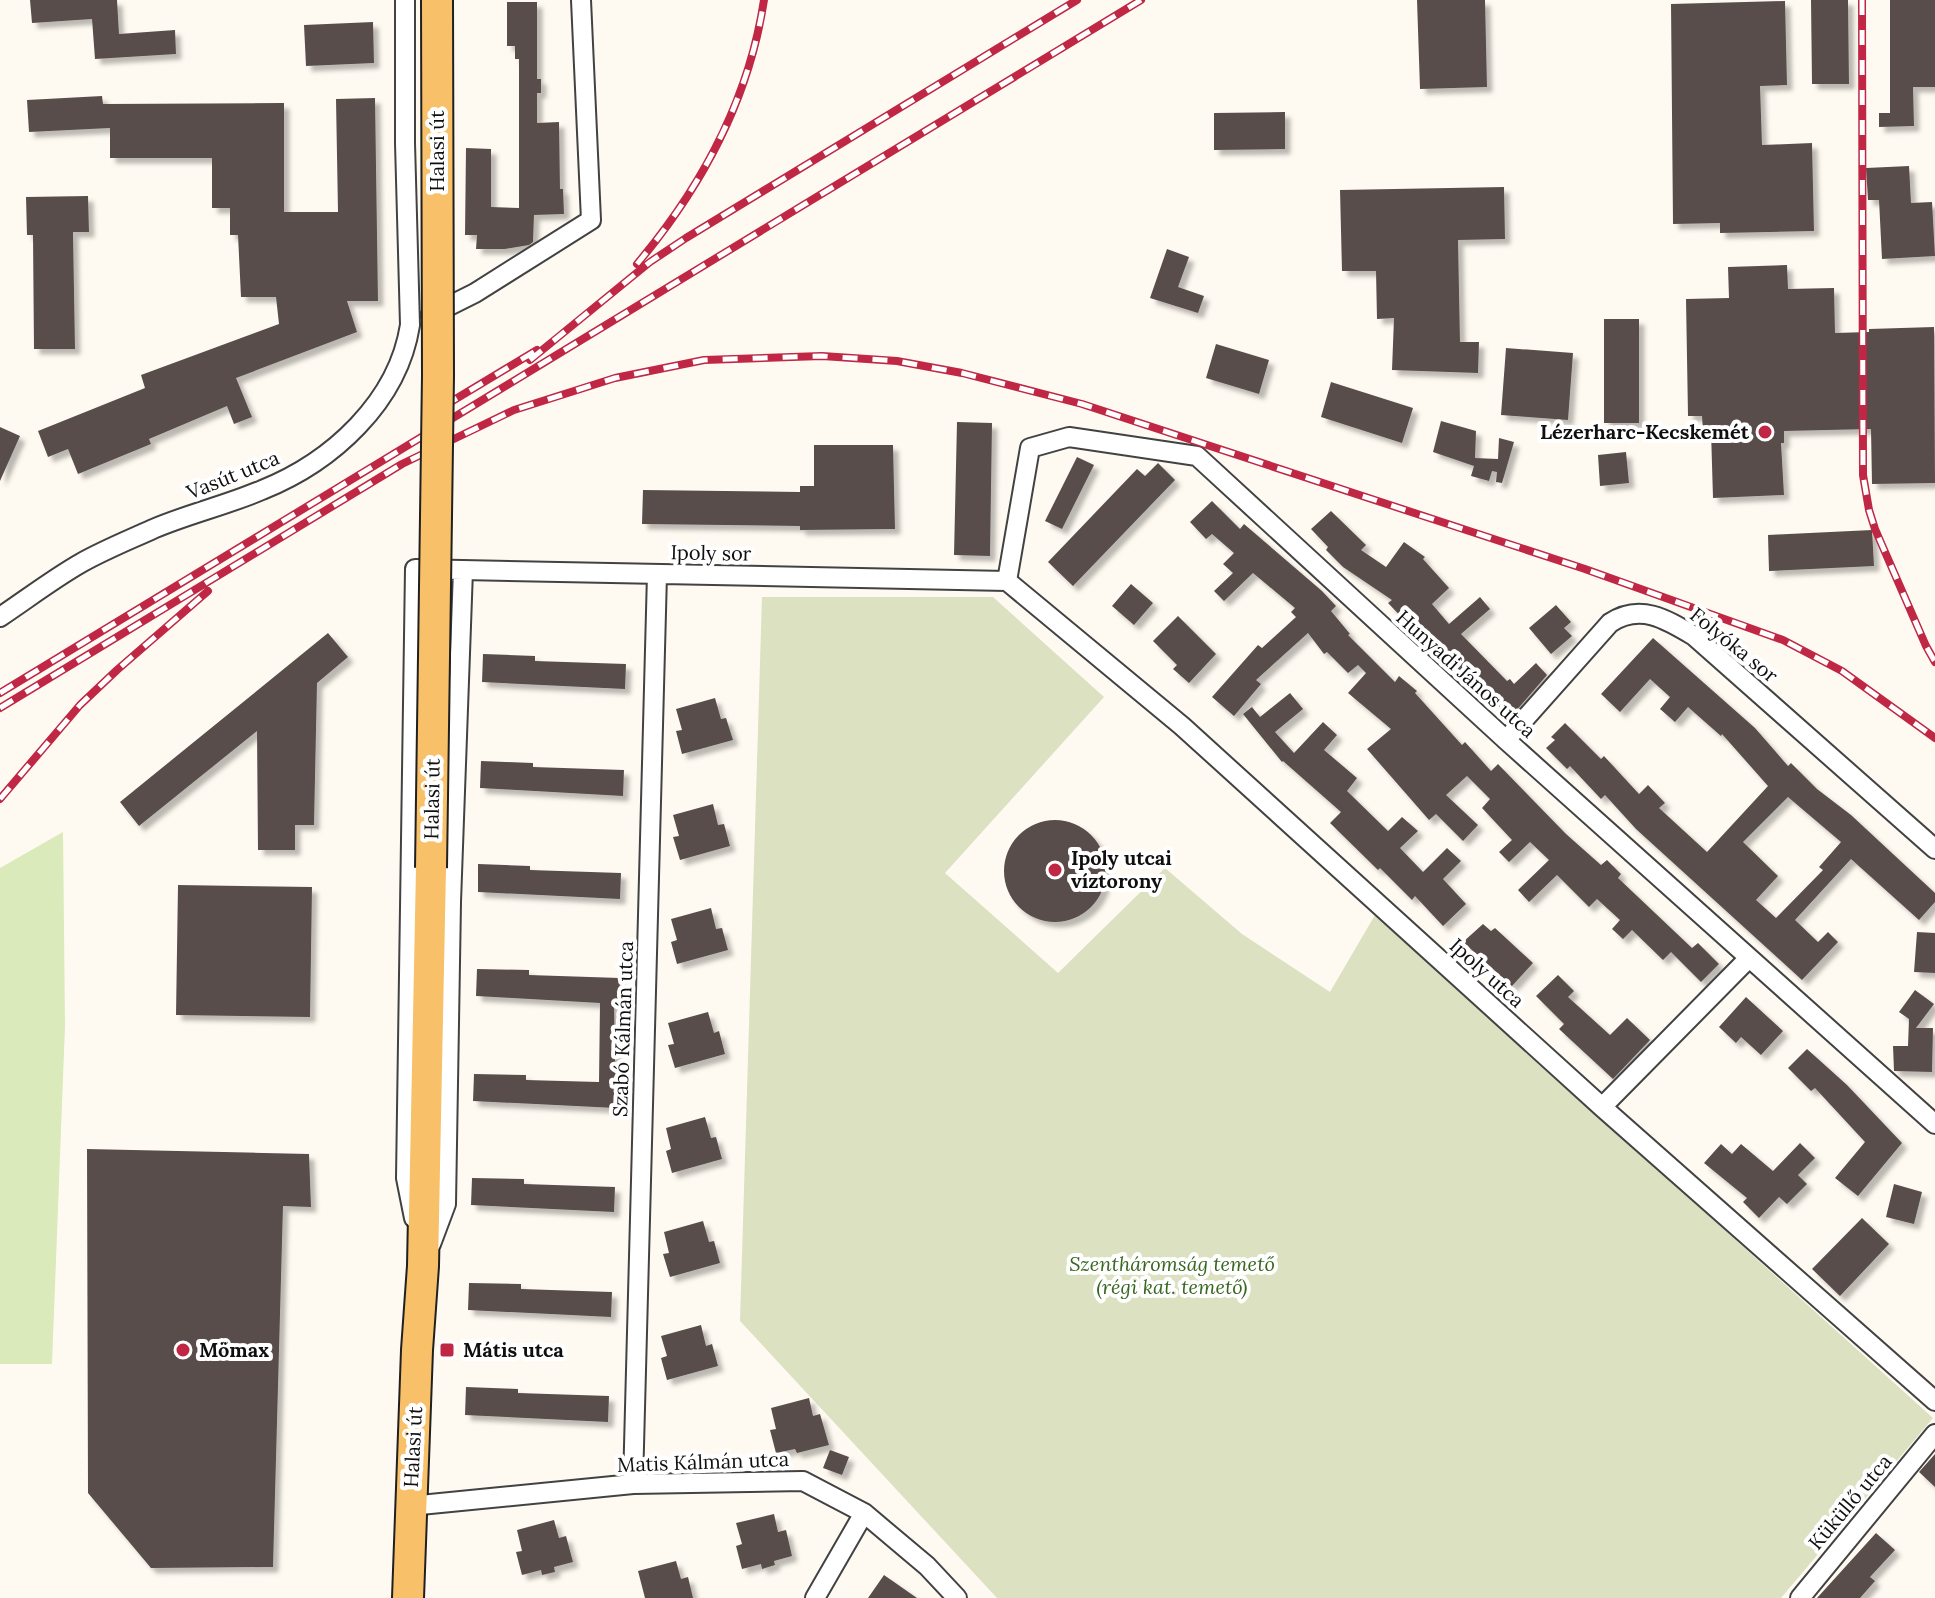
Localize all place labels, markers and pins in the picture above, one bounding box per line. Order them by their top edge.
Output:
place label: Lézerharc-Kecskemét [1540,419,1750,444]
marker: Lézerharc-Kecskemét [1756,423,1774,441]
place label: Ipoly utcai víztorony [1071,845,1172,893]
marker: Ipoly utcai víztorony [1046,861,1064,879]
place label: Mömax [199,1337,269,1362]
place label: Mátis utca [463,1337,564,1362]
marker: Mömax [174,1341,192,1359]
marker: Mátis utca [438,1341,456,1359]

